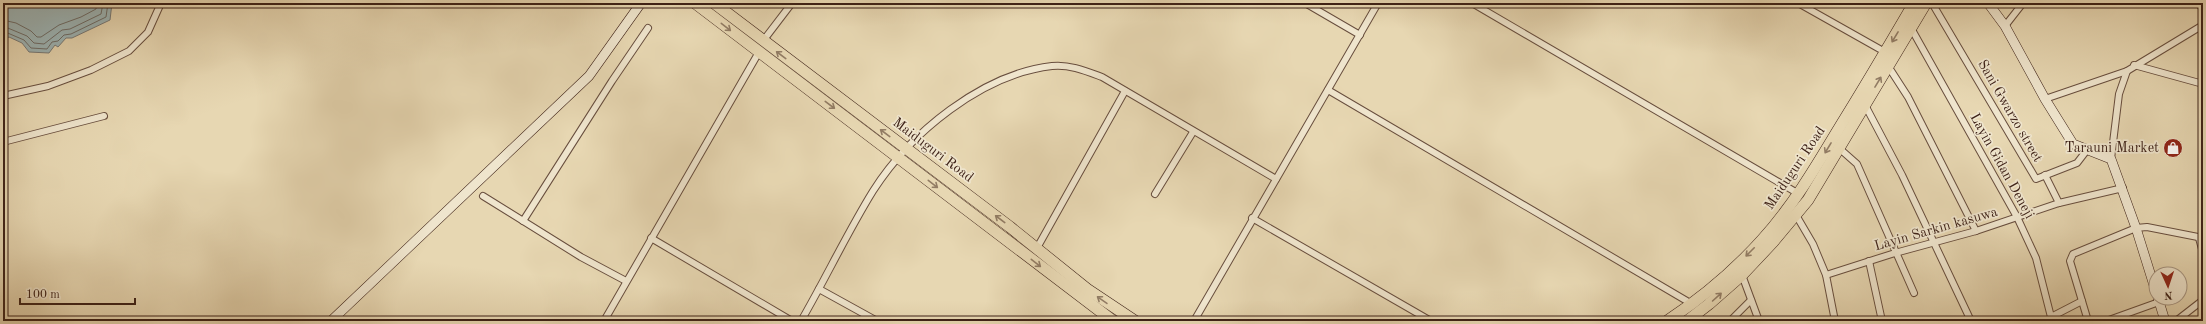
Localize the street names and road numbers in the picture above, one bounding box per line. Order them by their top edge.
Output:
street label: Sani Gwarzo street [1975,57,2045,165]
street label: Layin Gidan Deneji [1967,111,2037,221]
street label: Maiduguri Road [890,115,976,185]
street label: Maiduguri Road [1762,124,1828,212]
street label: Layin Sarkin kasuwa [1873,205,1999,253]

